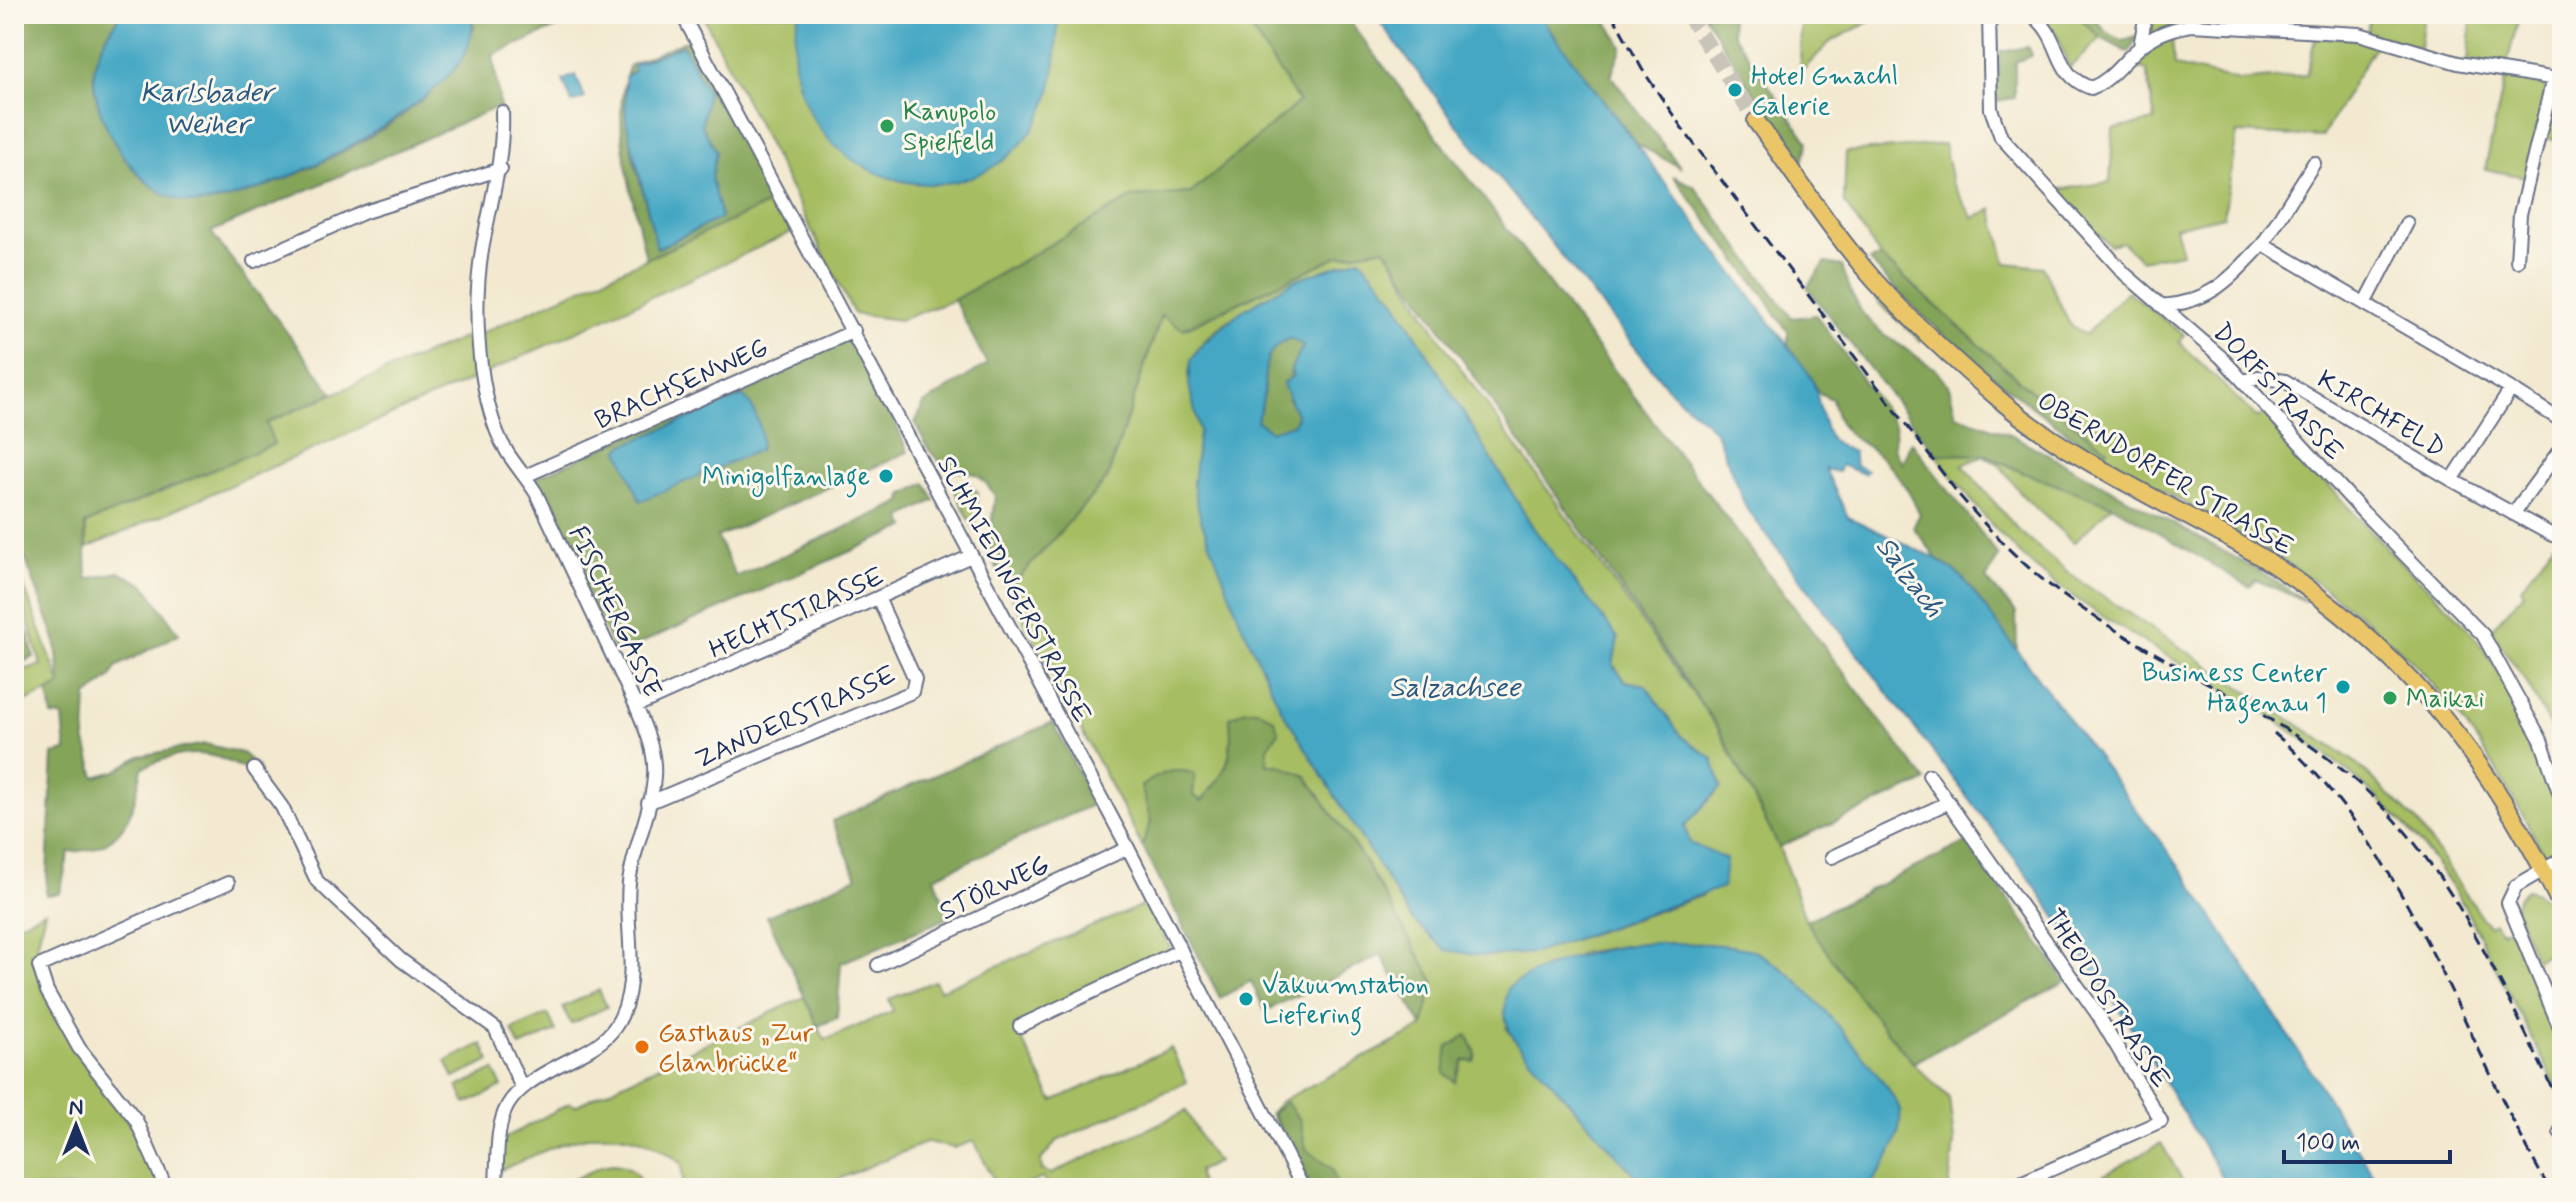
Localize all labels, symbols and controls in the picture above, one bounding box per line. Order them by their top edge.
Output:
place label: Hotel Gmachl Galerie [1751,60,1898,124]
water label: Karlsbader Weiher [140,75,277,144]
marker: Hotel Gmachl Galerie [1726,81,1744,99]
place label: Kanupolo Spielfeld [903,96,996,160]
marker: Kanupolo Spielfeld [878,117,896,135]
street label: DORFSTRASSE [2205,316,2350,469]
street label: BRACHSENWEG [590,331,774,438]
street label: KIRCHFELD [2311,363,2451,466]
street label: OBERNDORFER STRASSE [2031,385,2299,565]
street label: SCHMIEDINGERSTRASSE [928,451,1098,729]
place label: Minigolfanlage [702,461,870,498]
marker: Minigolfanlage [877,467,895,485]
street label: FISCHERGASSE [560,521,669,703]
water label: Salzach [1867,530,1951,625]
street label: HECHTSTRASSE [704,560,890,668]
place label: Business Center Hagenau 1 [2142,657,2328,724]
street label: ZANDERSTRASSE [690,658,901,777]
water label: Salzachsee [1390,670,1522,707]
marker: Business Center Hagenau 1 [2334,678,2352,696]
place label: Maikai [2406,683,2484,717]
marker: Maikai [2381,689,2399,707]
street label: STÖRWEG [934,849,1055,929]
street label: THEODOSTRASSE [2036,903,2177,1095]
place label: Vakuumstation Liefering [1262,969,1429,1036]
marker: Vakuumstation Liefering [1237,990,1255,1008]
place label: Gasthaus „Zur Glanbrücke“ [658,1017,814,1081]
marker: Gasthaus „Zur Glanbrücke“ [633,1038,651,1056]
north arrow [36,1086,116,1166]
text: N [69,1094,83,1122]
scale bar [2284,1114,2450,1164]
text: 100 m [2296,1128,2360,1159]

